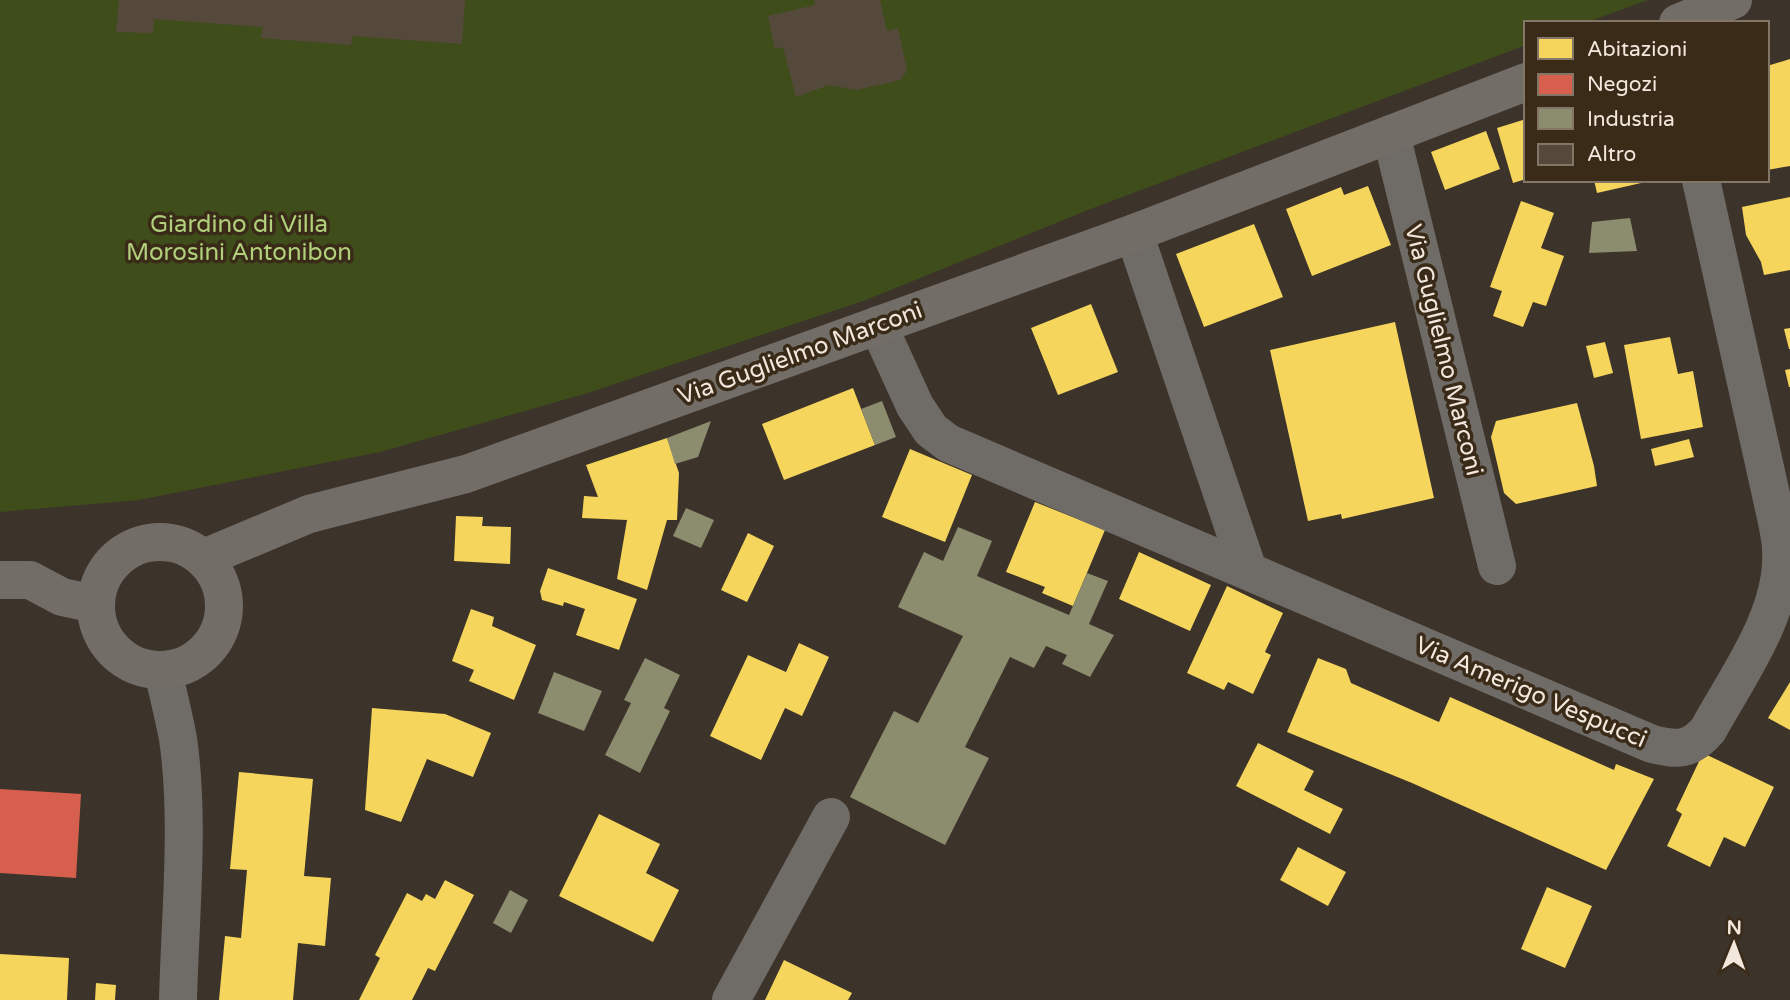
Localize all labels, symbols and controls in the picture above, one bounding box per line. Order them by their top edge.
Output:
legend [1524,21,1769,182]
text: Abitazioni [1587,37,1687,62]
text: Negozi [1587,72,1657,97]
text: Industria [1587,107,1675,132]
text: Altro [1587,142,1636,167]
park label: Giardino di Villa Morosini Antonibon [126,210,352,267]
street label: Via Guglielmo Marconi [1398,222,1489,479]
street label: Via Guglielmo Marconi [674,296,926,411]
street label: Via Amerigo Vespucci [1411,631,1651,754]
north arrow [1699,909,1769,979]
text: N [1726,917,1742,939]

